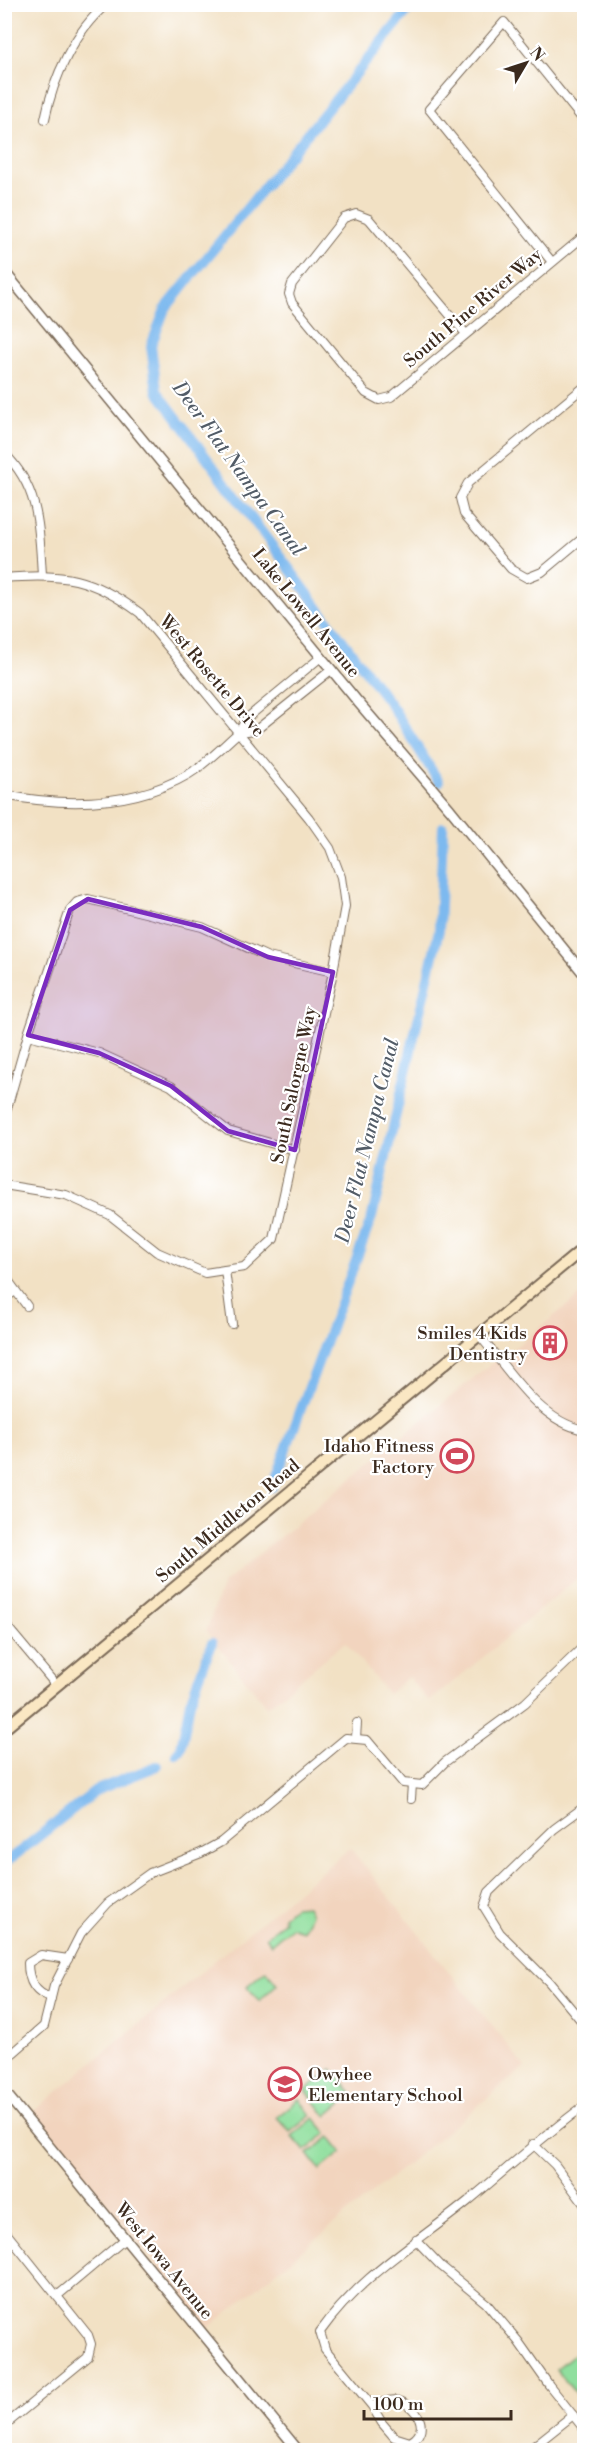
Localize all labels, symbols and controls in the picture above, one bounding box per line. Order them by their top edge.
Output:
north arrow [496,33,556,93]
text: N [525,43,549,66]
street label: South Pine River Way [399,243,547,373]
water label: Deer Flat Nampa Canal [166,376,310,562]
street label: Lake Lowell Avenue [247,544,365,682]
street label: West Rosette Drive [153,609,270,742]
street label: South Salorgne Way [266,1004,322,1166]
water label: Deer Flat Nampa Canal [330,1036,406,1247]
place label: Smiles 4 Kids Dentistry [417,1322,527,1366]
building icon: Smiles 4 Kids Dentistry [532,1325,568,1361]
place label: Idaho Fitness Factory [324,1435,434,1479]
sports icon: Idaho Fitness Factory [439,1438,475,1474]
street label: South Middleton Road [151,1454,305,1588]
place label: Owyhee Elementary School [308,2063,463,2107]
school or university icon: Owyhee Elementary School [267,2066,303,2102]
street label: West Iowa Avenue [109,2197,218,2324]
scale bar [364,2383,511,2421]
text: 100 m [373,2393,424,2416]

